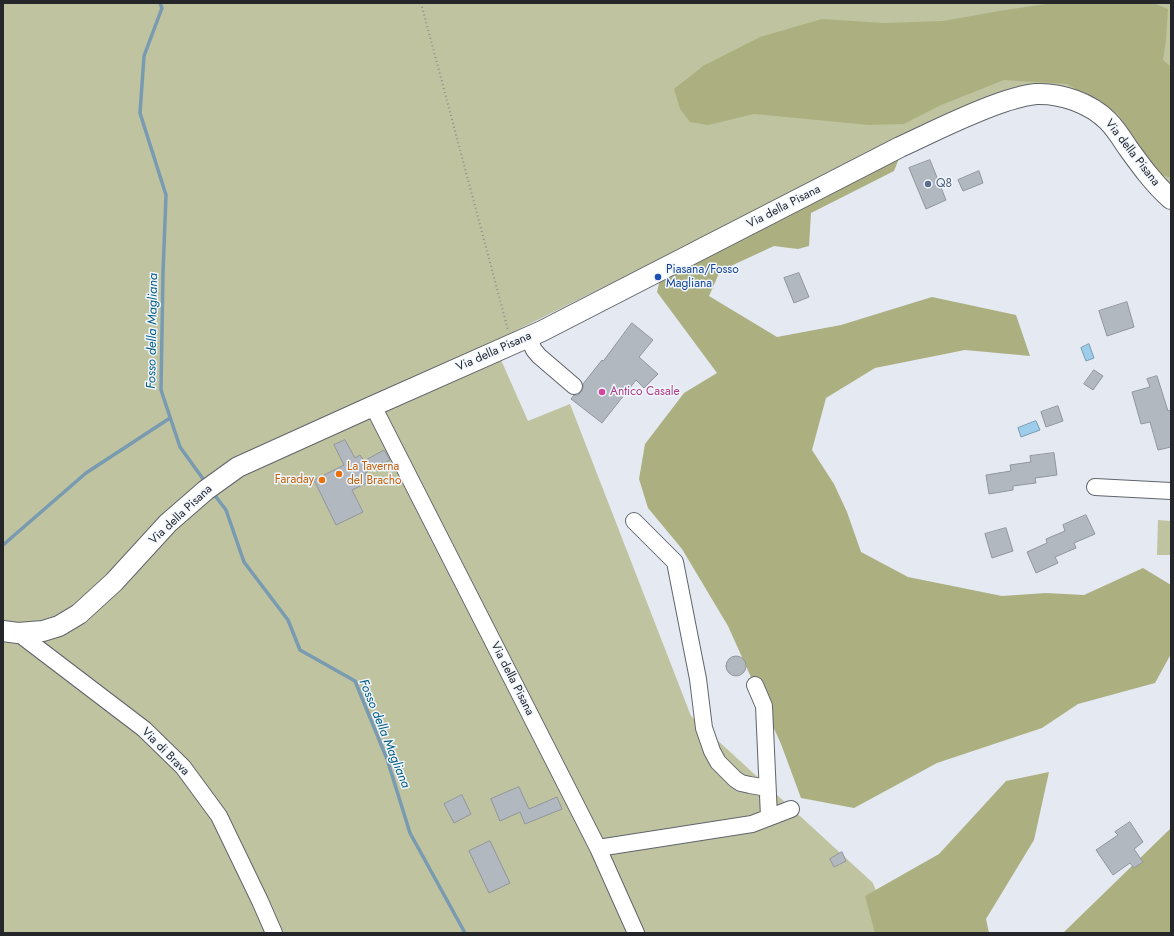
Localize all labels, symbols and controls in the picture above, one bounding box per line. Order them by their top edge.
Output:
street label: Via della Pisana [1101,117,1163,189]
place label: Q8 [936,177,952,191]
marker: Q8 [923,179,933,189]
street label: Via della Pisana [745,182,823,232]
place label: Piasana/Fosso Magliana [666,263,739,291]
marker: Piasana/Fosso Magliana [653,272,663,282]
water label: Fosso della Magliana [144,273,162,389]
street label: Via della Pisana [454,329,534,375]
place label: Antico Casale [610,385,680,399]
marker: Antico Casale [597,387,607,397]
place label: La Taverna del Bracho [347,460,402,488]
marker: La Taverna del Bracho [334,469,344,479]
place label: Faraday [275,473,314,487]
marker: Faraday [317,475,327,485]
street label: Via della Pisana [147,482,215,548]
street label: Via della Pisana [487,640,537,718]
water label: Fosso della Magliana [355,677,413,791]
street label: Via di Brava [138,725,192,779]

